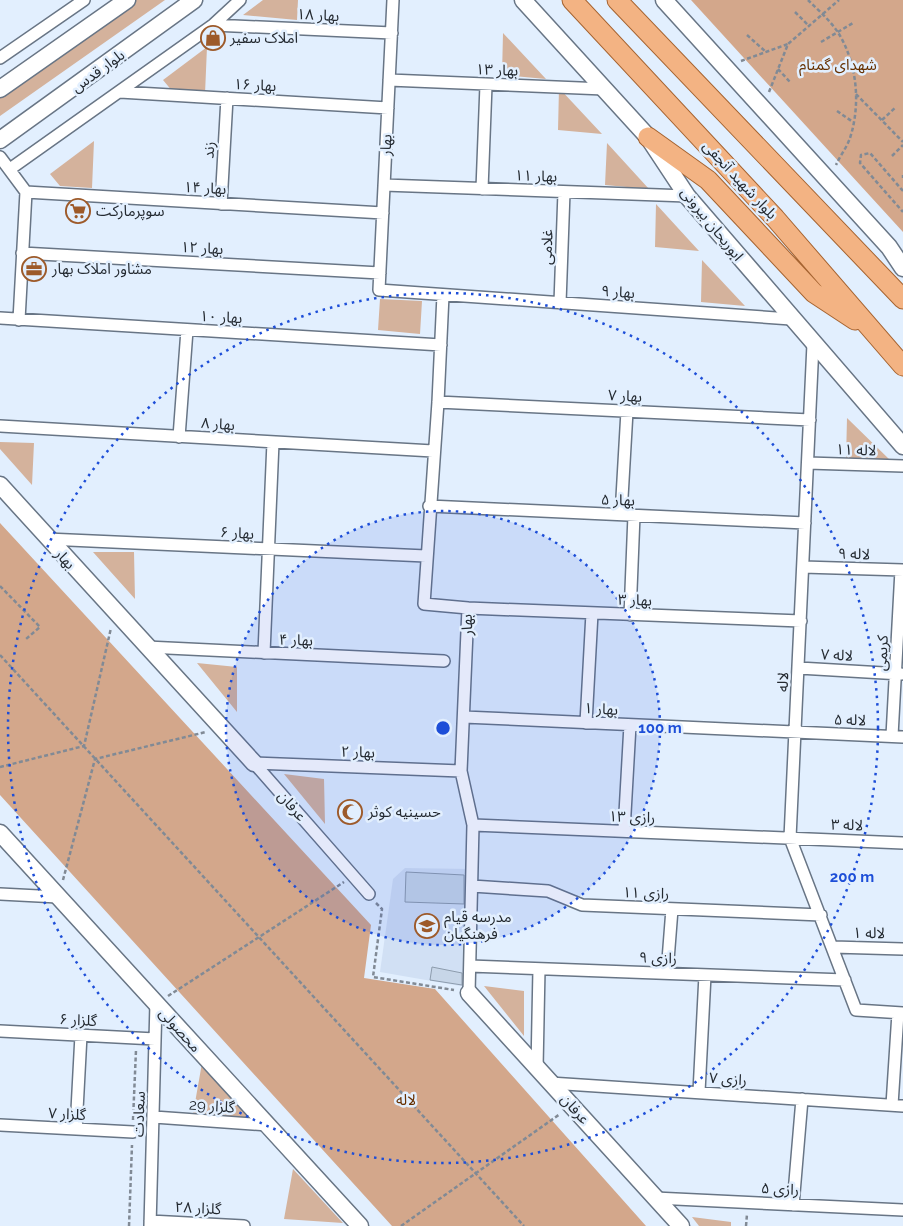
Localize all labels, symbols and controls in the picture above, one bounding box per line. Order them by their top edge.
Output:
street label: بهار ۱۸ [296,5,340,25]
shop icon: املاک سفیر [200,25,226,51]
place label: املاک سفیر [229,29,298,47]
street label: بلوار قدس [68,46,128,96]
park label: شهدای گمنام [799,56,877,76]
street label: بهار ۱۳ [475,60,519,80]
street label: بهار ۱۶ [233,75,277,95]
street label: بهار [376,134,396,157]
street label: بلوار شهید آنجفی [699,137,781,223]
street label: زند [200,141,218,159]
street label: بهار ۱۱ [514,166,558,186]
street label: بهار ۱۴ [183,178,227,198]
street label: ابوریحان بیرونی [677,184,747,264]
supermarket icon: سوپرمارکت [65,198,91,224]
place label: سوپرمارکت [96,202,165,221]
street label: غلامی [537,229,557,265]
street label: بهار ۱۲ [180,238,224,258]
office icon: مشاور املاک بهار [21,256,47,282]
place label: مشاور املاک بهار [51,260,152,278]
street label: بهار ۹ [600,282,636,302]
street label: بهار ۱۰ [199,307,243,327]
street label: بهار ۷ [608,386,642,406]
street label: بهار ۸ [200,414,236,434]
street label: لاله ۱۱ [835,440,877,460]
street label: بهار ۵ [601,490,635,510]
street label: بهار ۶ [220,523,254,543]
street label: بهار [50,544,79,573]
street label: لاله ۹ [838,544,870,564]
street label: بهار ۳ [618,590,652,610]
street label: بهار [458,614,476,637]
street label: بهار ۴ [279,630,313,650]
street label: کریمی [872,634,892,671]
street label: لاله ۷ [820,645,854,665]
street label: لاله [773,672,793,692]
street label: بهار ۱ [584,699,618,719]
street label: لاله ۵ [834,710,866,730]
centre of rings [434,719,452,737]
text: 100 m [638,719,682,737]
street label: بهار ۲ [341,742,375,762]
street label: عرفان [274,787,310,825]
mosque icon: حسینیه کوثر [337,799,363,825]
place label: حسینیه کوثر [367,803,441,821]
street label: رازی ۱۳ [608,807,656,827]
street label: لاله ۳ [831,815,863,835]
text: 200 m [830,868,874,886]
street label: رازی ۱۱ [622,883,670,903]
place label: مدرسه قیام فرهنگیان [444,908,512,943]
school or university icon: مدرسه قیام فرهنگیان [414,913,440,939]
street label: لاله ۱ [853,924,885,942]
street label: رازی ۹ [639,948,677,968]
street label: محصولی [155,1004,205,1056]
street label: گلزار ۶ [59,1010,98,1030]
street label: رازی ۷ [708,1069,748,1089]
street label: سعادت [129,1090,149,1137]
street label: عرفان [557,1090,593,1128]
park label: لاله [396,1091,416,1109]
street label: گلزار 29 [189,1095,236,1117]
street label: گلزار ۷ [48,1104,87,1124]
street label: رازی ۵ [761,1179,799,1199]
street label: گلزار ۲۸ [174,1198,222,1218]

